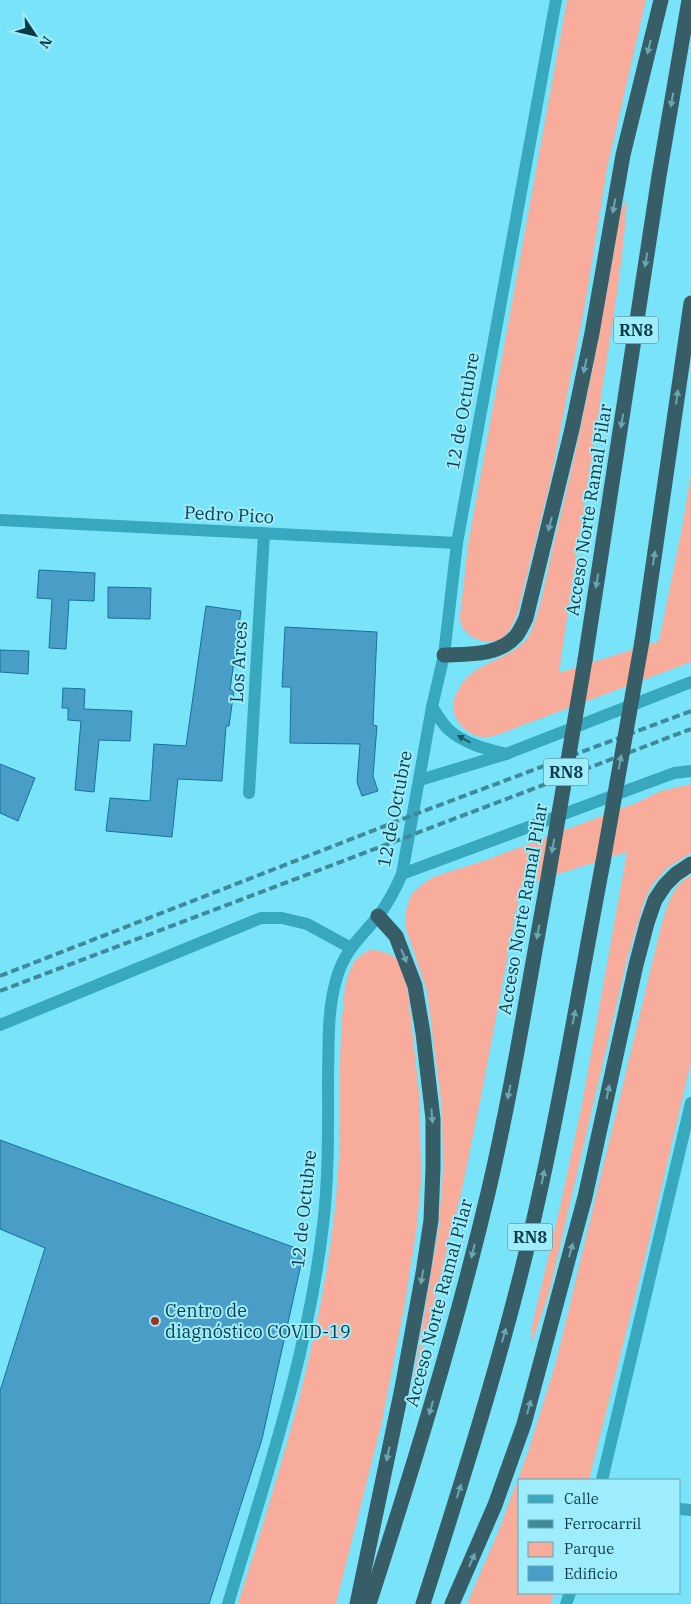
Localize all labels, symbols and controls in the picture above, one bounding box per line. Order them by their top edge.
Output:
north arrow [10,10,60,60]
text: N [35,33,56,52]
one-way arrow [645,40,653,55]
one-way arrow [667,92,675,108]
one-way arrow [610,198,618,214]
one-way arrow [642,252,650,268]
road number: RN8 [614,316,658,344]
street label: 12 de Octubre [441,351,484,471]
one-way arrow [581,358,589,373]
one-way arrow [673,389,681,405]
street label: Acceso Norte Ramal Pilar [560,402,617,618]
one-way arrow [618,413,626,429]
street label: Pedro Pico [183,501,275,528]
one-way arrow [545,517,553,532]
one-way arrow [650,550,658,566]
one-way arrow [593,574,601,590]
street label: Los Arces [225,621,252,703]
one-way arrow [457,735,470,744]
street label: 12 de Octubre [372,748,417,869]
one-way arrow [617,754,625,770]
road number: RN8 [544,759,588,786]
street label: Acceso Norte Ramal Pilar [493,801,552,1016]
one-way arrow [549,838,557,854]
one-way arrow [534,925,542,941]
one-way arrow [401,949,409,963]
one-way arrow [570,1009,578,1025]
one-way arrow [505,1085,513,1100]
one-way arrow [604,1085,612,1100]
one-way arrow [428,1108,436,1124]
street label: 12 de Octubre [286,1149,321,1269]
one-way arrow [539,1169,547,1184]
street label: Acceso Norte Ramal Pilar [400,1196,477,1409]
road number: RN8 [508,1224,552,1250]
one-way arrow [469,1243,477,1258]
one-way arrow [567,1243,575,1258]
one-way arrow [418,1270,426,1286]
place label: Centro de diagnóstico COVID-19 [165,1299,351,1343]
marker: Centro de diagnóstico COVID-19 [149,1315,161,1327]
one-way arrow [500,1327,508,1342]
one-way arrow [426,1400,434,1415]
one-way arrow [525,1400,533,1415]
one-way arrow [384,1447,392,1462]
legend [518,1479,681,1594]
one-way arrow [456,1483,463,1498]
text: Calle [564,1489,599,1508]
text: Ferrocarril [564,1514,641,1533]
text: Parque [564,1539,614,1558]
one-way arrow [469,1553,477,1567]
text: Edificio [564,1564,618,1583]

